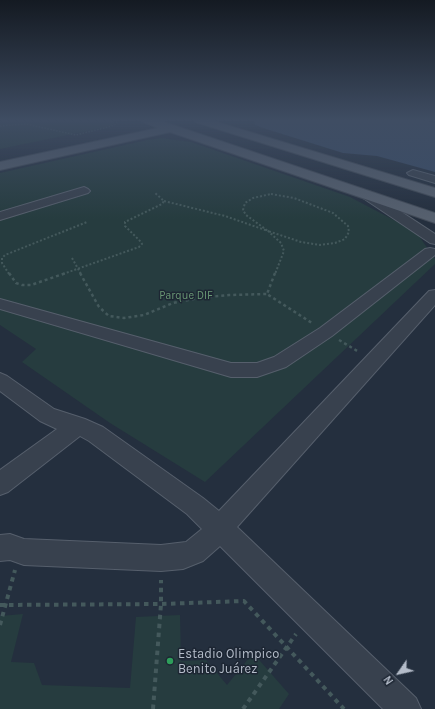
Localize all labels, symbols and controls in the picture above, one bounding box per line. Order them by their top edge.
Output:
park label: Parque DIF [159,289,213,303]
place label: Estadio Olimpico Benito Juárez [178,646,279,677]
north arrow [379,653,419,693]
marker: Estadio Olimpico Benito Juárez [165,656,175,666]
text: N [381,673,396,687]

